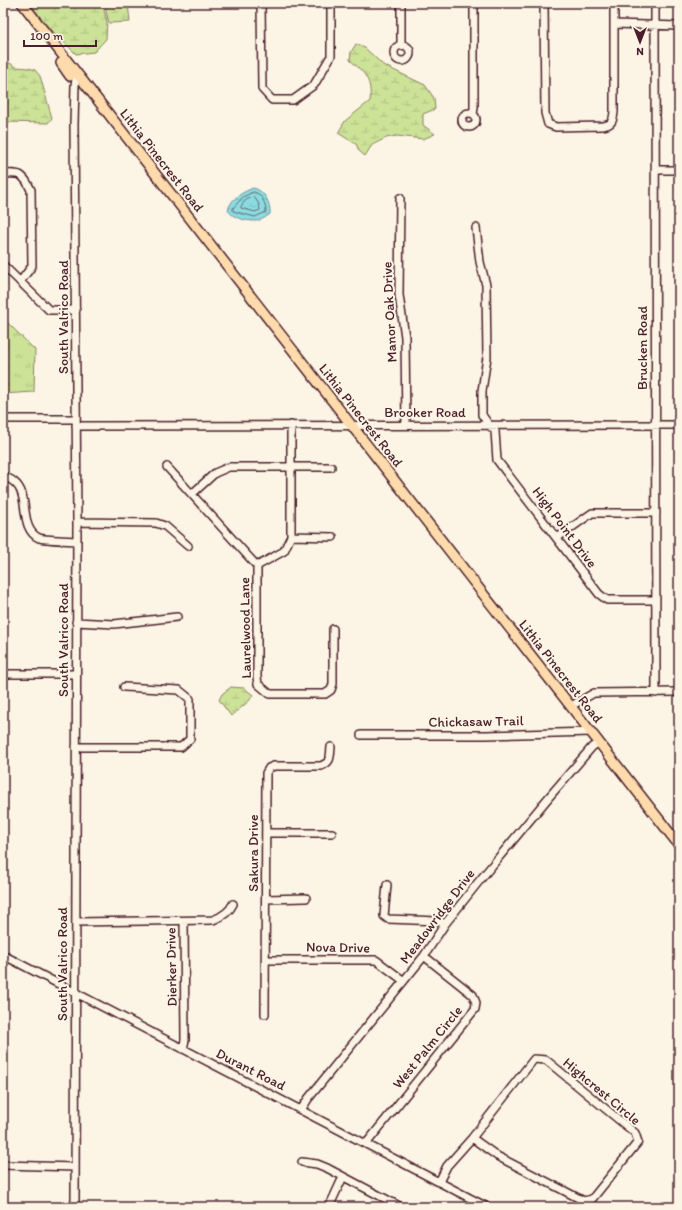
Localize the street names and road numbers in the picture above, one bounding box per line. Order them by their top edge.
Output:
street label: Lithia Pinecrest Road [116,105,208,216]
street label: South Valrico Road [55,260,72,374]
street label: Manor Oak Drive [378,261,401,363]
street label: Brucken Road [634,305,651,390]
street label: Lithia Pinecrest Road [315,360,407,471]
street label: Brooker Road [384,404,466,421]
street label: High Point Drive [529,483,601,571]
street label: Laurelwood Lane [236,577,255,679]
street label: South Valrico Road [55,583,72,697]
street label: Lithia Pinecrest Road [515,616,607,727]
street label: Chickasaw Trail [428,712,524,731]
street label: Sakura Drive [245,814,262,892]
street label: Meadowridge Drive [396,865,479,967]
street label: South Valrico Road [54,907,71,1021]
street label: Dierker Drive [162,927,181,1007]
street label: Nova Drive [306,938,370,957]
street label: West Palm Circle [389,1002,466,1092]
street label: Durant Road [213,1045,289,1094]
street label: Highcrest Circle [559,1054,644,1129]

